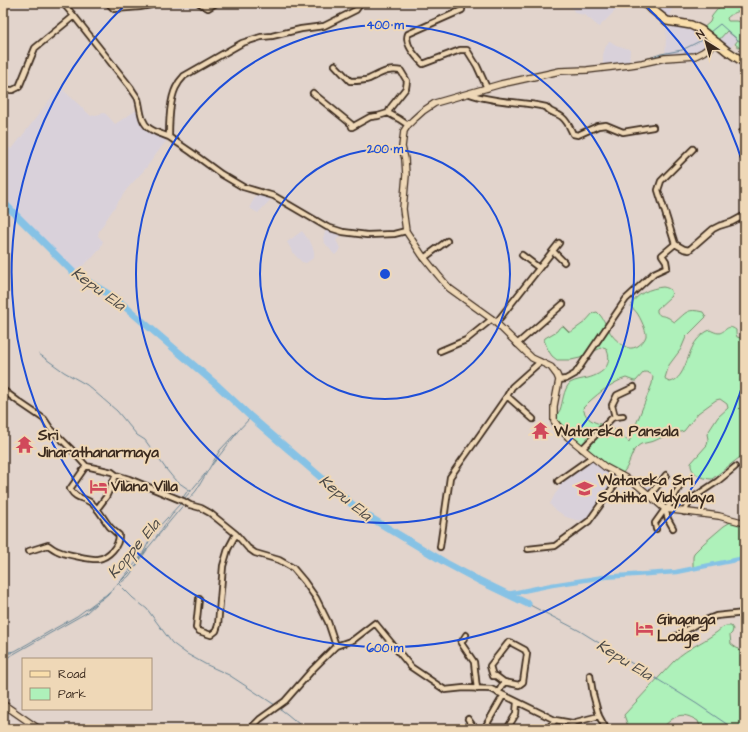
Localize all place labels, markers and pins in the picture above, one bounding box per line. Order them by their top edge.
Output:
centre of rings [378,267,392,281]
temple icon: Watareka Pansala [531,421,551,441]
place label: Watareka Pansala [553,421,679,442]
place label: Sri Jinarathanarmaya [37,425,159,464]
temple icon: Sri Jinarathanarmaya [15,434,35,454]
place label: Watareka Sri Sohitha Vidyalaya [597,470,714,509]
hotel icon: Vilana Villa [88,476,108,496]
place label: Vilana Villa [110,476,178,497]
school or university icon: Watareka Sri Sohitha Vidyalaya [575,479,595,499]
place label: Ginganga Lodge [657,609,716,649]
hotel icon: Ginganga Lodge [634,618,654,638]

